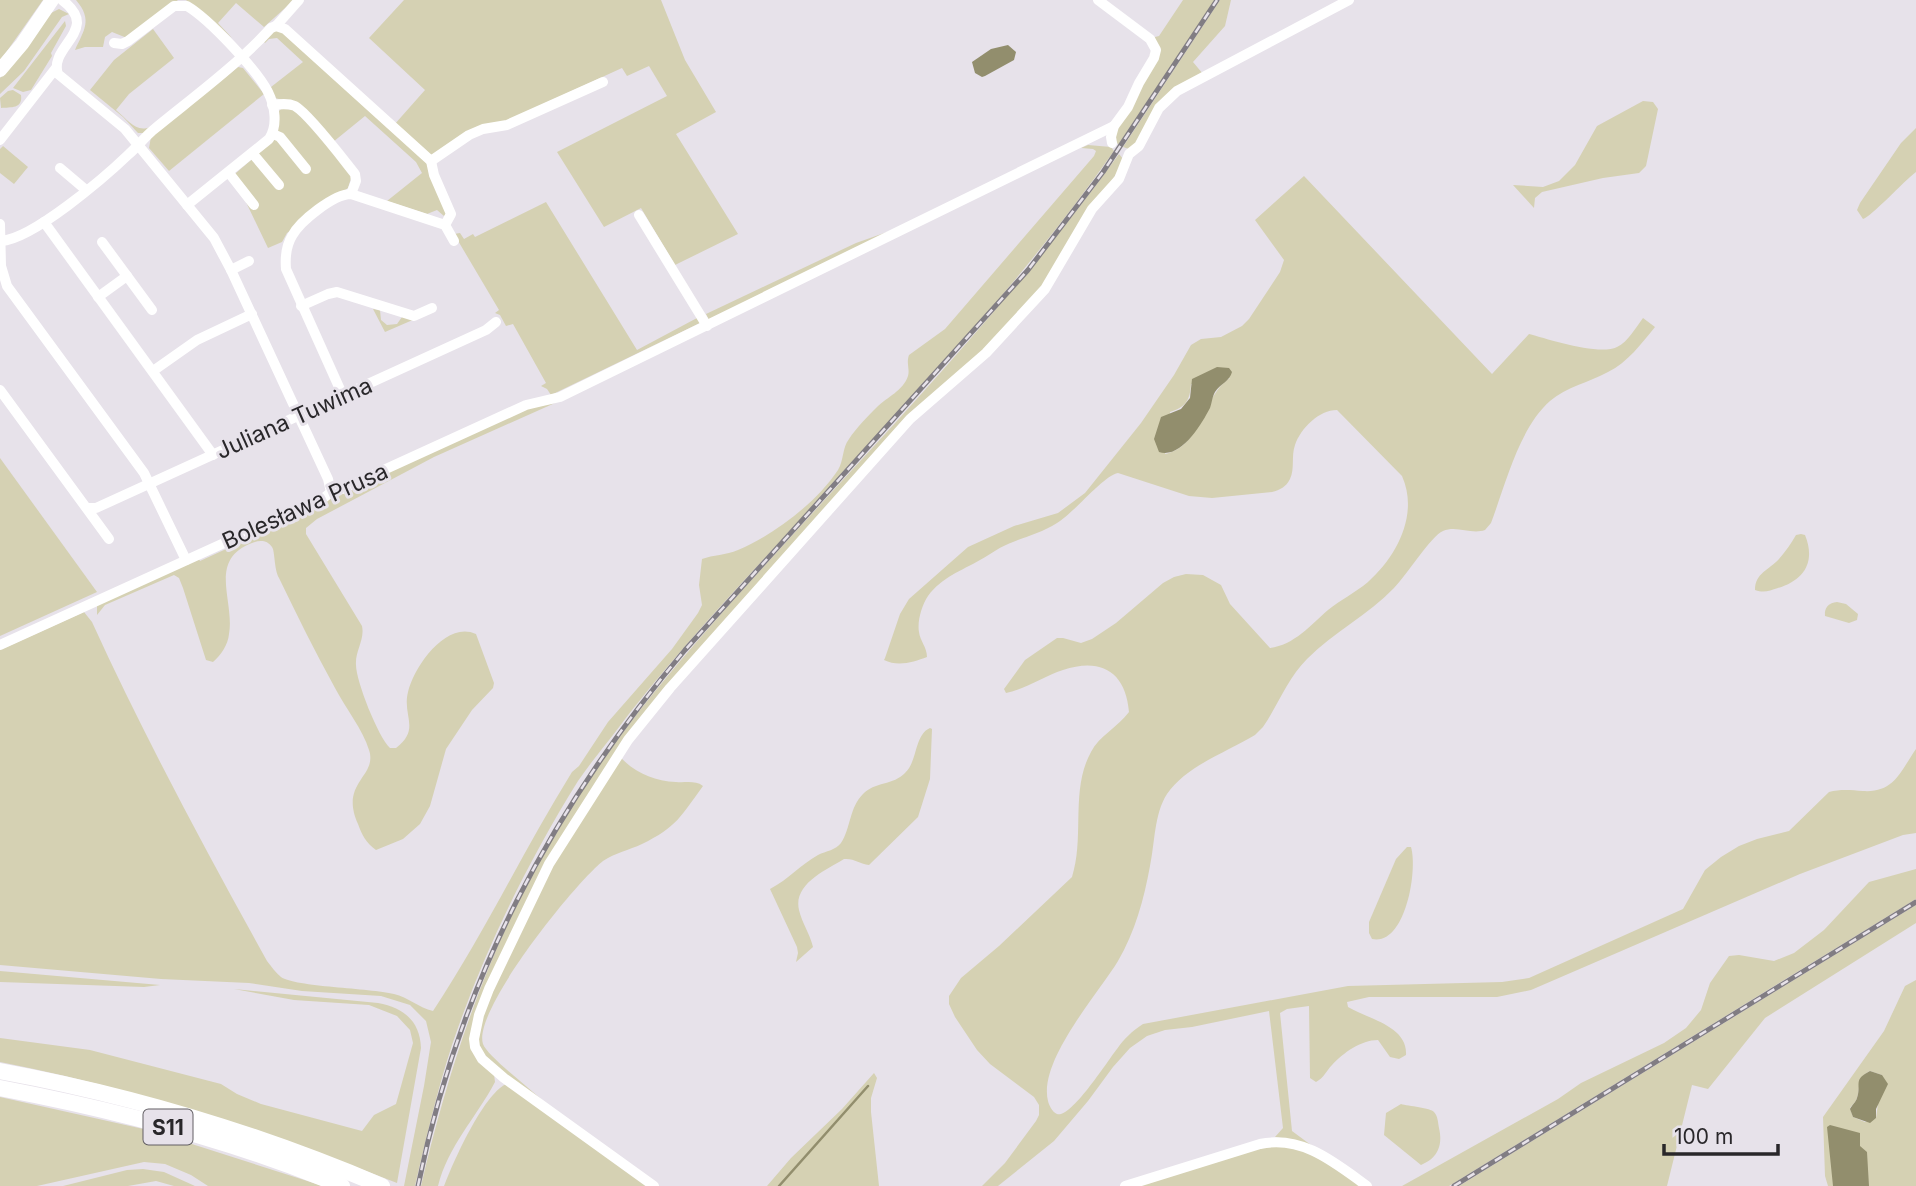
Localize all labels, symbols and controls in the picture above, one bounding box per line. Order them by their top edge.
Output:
street label: Juliana Tuwima [212,371,376,465]
street label: Bolesława Prusa [218,457,392,555]
road number: S11 [144,1110,192,1144]
scale bar [1664,1112,1778,1156]
text: 100 m [1674,1124,1733,1149]

